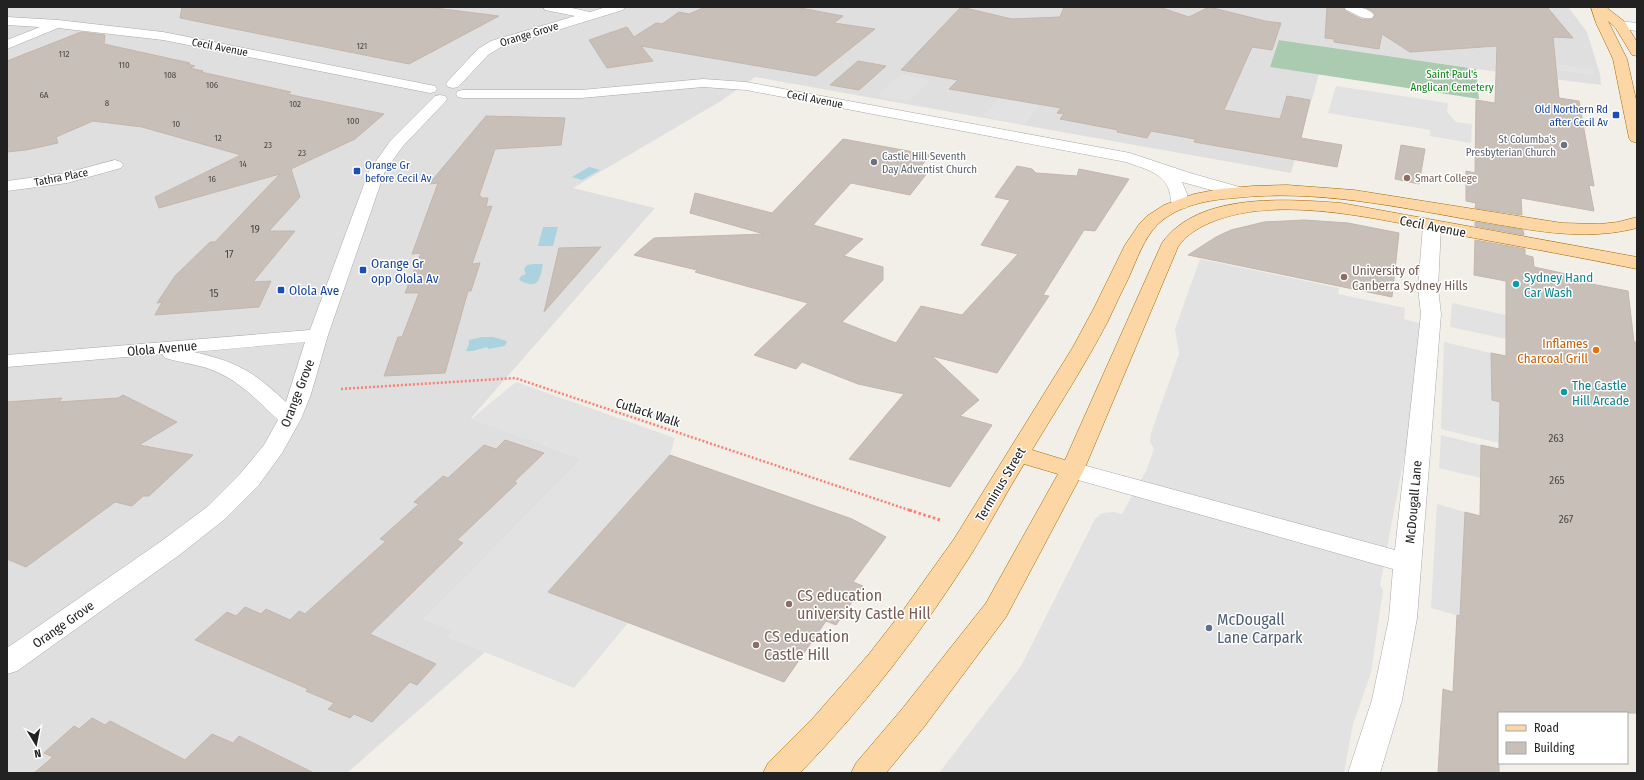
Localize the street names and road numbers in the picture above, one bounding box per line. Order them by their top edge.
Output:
street label: Orange Grove [498,19,560,50]
street label: Cecil Avenue [191,36,249,59]
street label: Cecil Avenue [786,88,844,111]
street label: Tathra Place [33,166,89,189]
street label: Cecil Avenue [1399,213,1467,240]
street label: Olola Avenue [126,338,198,359]
street label: Orange Grove [278,357,317,429]
street label: Cutlack Walk [614,395,683,430]
street label: Terminus Street [972,444,1029,524]
street label: McDougall Lane [1402,460,1425,544]
street label: Orange Grove [30,598,97,651]

